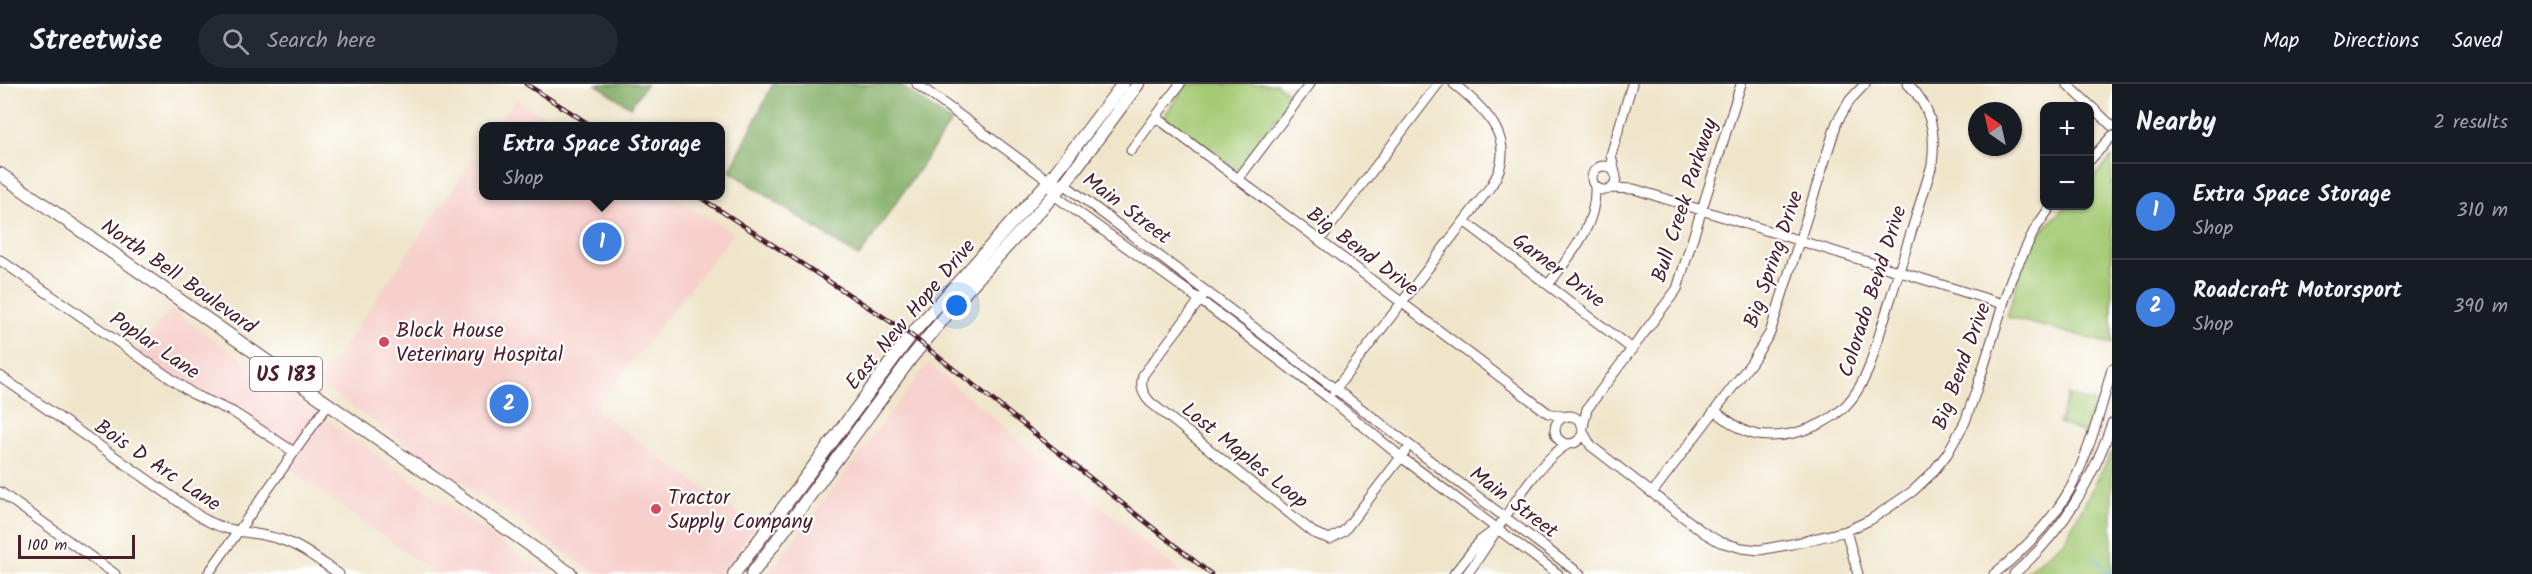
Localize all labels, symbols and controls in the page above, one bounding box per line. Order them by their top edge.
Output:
search box [198,14,618,68]
text: Streetwise [30,19,162,64]
text: Search here [267,24,376,59]
icon: search [219,25,252,58]
text: Map [2263,25,2299,58]
text: Directions [2332,25,2419,58]
text: Saved [2452,25,2502,58]
north arrow [1968,102,2022,156]
map controls [2040,102,2094,210]
button: + [2040,102,2094,156]
text: Nearby [2136,102,2216,144]
text: 2 results [2433,107,2508,139]
street label: Bull Creek Parkway [1643,114,1728,287]
popup [479,122,725,200]
text: Extra Space Storage [503,128,701,163]
button: − [2040,156,2094,210]
text: Shop [503,163,543,195]
street label: Main Street [1075,165,1178,254]
text: Extra Space Storage [2193,178,2391,213]
street label: Big Spring Drive [1735,186,1814,333]
text: 1 [2152,195,2159,227]
text: 310 m [2456,195,2508,227]
street label: Big Bend Drive [1299,199,1426,306]
street label: Colorado Bend Drive [1830,201,1917,382]
street label: North Bell Boulevard [93,211,263,344]
text: Shop [2193,213,2233,245]
pin: 1 [582,220,622,264]
street label: Garner Drive [1504,225,1612,318]
street label: East New Hope Drive [838,231,985,398]
text: Roadcraft Motorsport [2193,274,2402,309]
your location [942,291,971,320]
text: 2 [2150,291,2161,323]
text: 390 m [2453,291,2508,323]
street label: Big Bend Drive [1924,298,2001,435]
street label: Poplar Lane [102,304,207,389]
text: Shop [2193,309,2233,341]
place label: Block House Veterinary Hospital [396,315,563,372]
marker: Block House Veterinary Hospital [377,335,391,349]
road number: US 183 [250,357,322,391]
pin: 2 [490,382,528,426]
street label: Lost Maples Loop [1173,394,1315,518]
street label: Bois D Arc Lane [87,412,228,521]
street label: Main Street [1462,459,1565,548]
place label: Tractor Supply Company [668,482,813,539]
marker: Tractor Supply Company [649,502,663,516]
scale bar [18,532,135,560]
text: 100 m [27,533,67,558]

